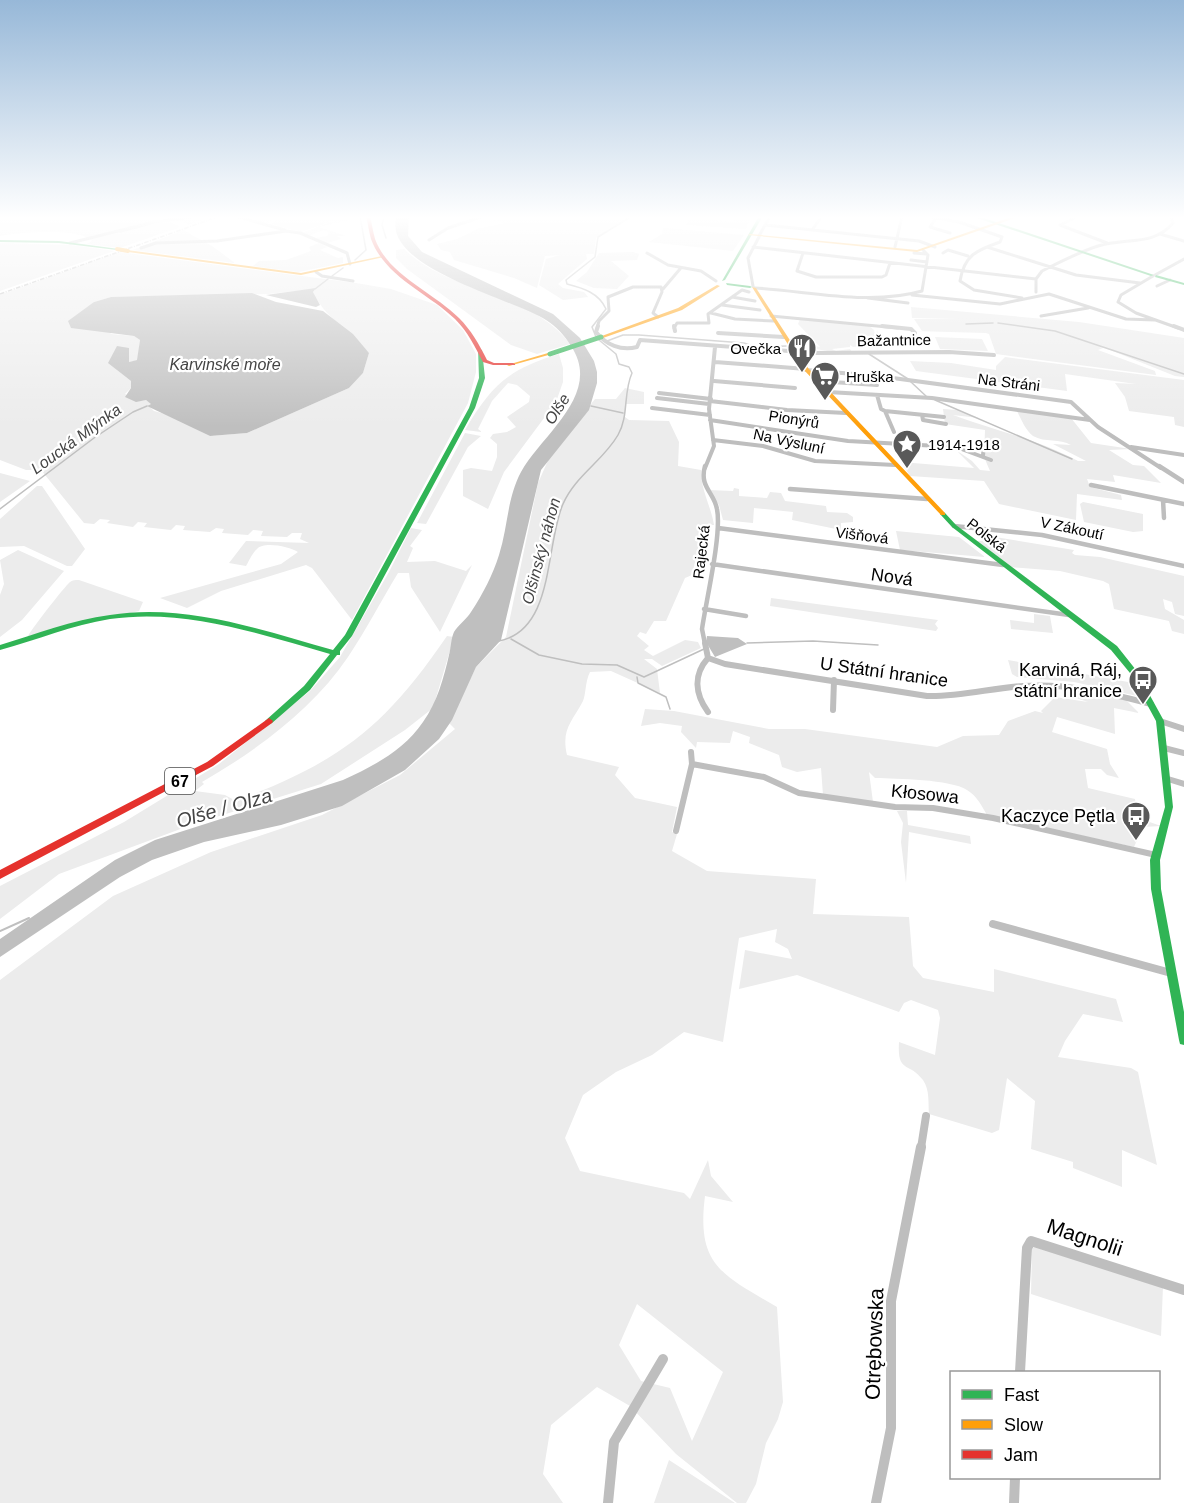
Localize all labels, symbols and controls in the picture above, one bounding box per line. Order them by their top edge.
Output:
street label: Bažantnice [857,331,931,349]
restaurant icon: Ovečka [786,332,818,374]
place label: Ovečka [730,340,782,357]
water label: Karvinské moře [169,356,281,373]
supermarket icon: Hruška [809,360,841,402]
place label: Hruška [846,368,894,385]
street label: Na Stráni [977,370,1041,394]
water label: Olše [541,390,573,427]
water label: Loucká Mlýnka [28,401,124,477]
street label: Pionýrů [768,407,820,431]
street label: Na Výsluní [752,425,827,457]
place icon: 1914-1918 [891,428,923,470]
place label: 1914-1918 [928,436,1000,453]
water label: Olšinský náhon [519,496,563,606]
street label: V Zákoutí [1039,513,1106,543]
street label: Polská [964,514,1010,556]
street label: Rajecká [689,523,713,580]
street label: Višňová [835,523,890,547]
street label: Nová [870,564,915,590]
street label: U Státní hranice [819,653,949,691]
place label: Karviná, Ráj, státní hranice [1014,660,1122,701]
bus stop icon: Karviná, Ráj, státní hranice [1127,664,1159,706]
road number: 67 [165,768,195,794]
street label: Kłosowa [890,780,961,808]
water label: Olše / Olza [173,784,275,832]
bus stop icon: Kaczyce Pętla [1120,800,1152,842]
place label: Kaczyce Pętla [1001,806,1116,826]
street label: Magnolii [1044,1214,1126,1260]
street label: Otrębowska [861,1287,887,1400]
legend [950,1371,1160,1479]
text: Fast [1004,1385,1039,1405]
text: Slow [1004,1415,1044,1435]
text: Jam [1004,1445,1038,1465]

